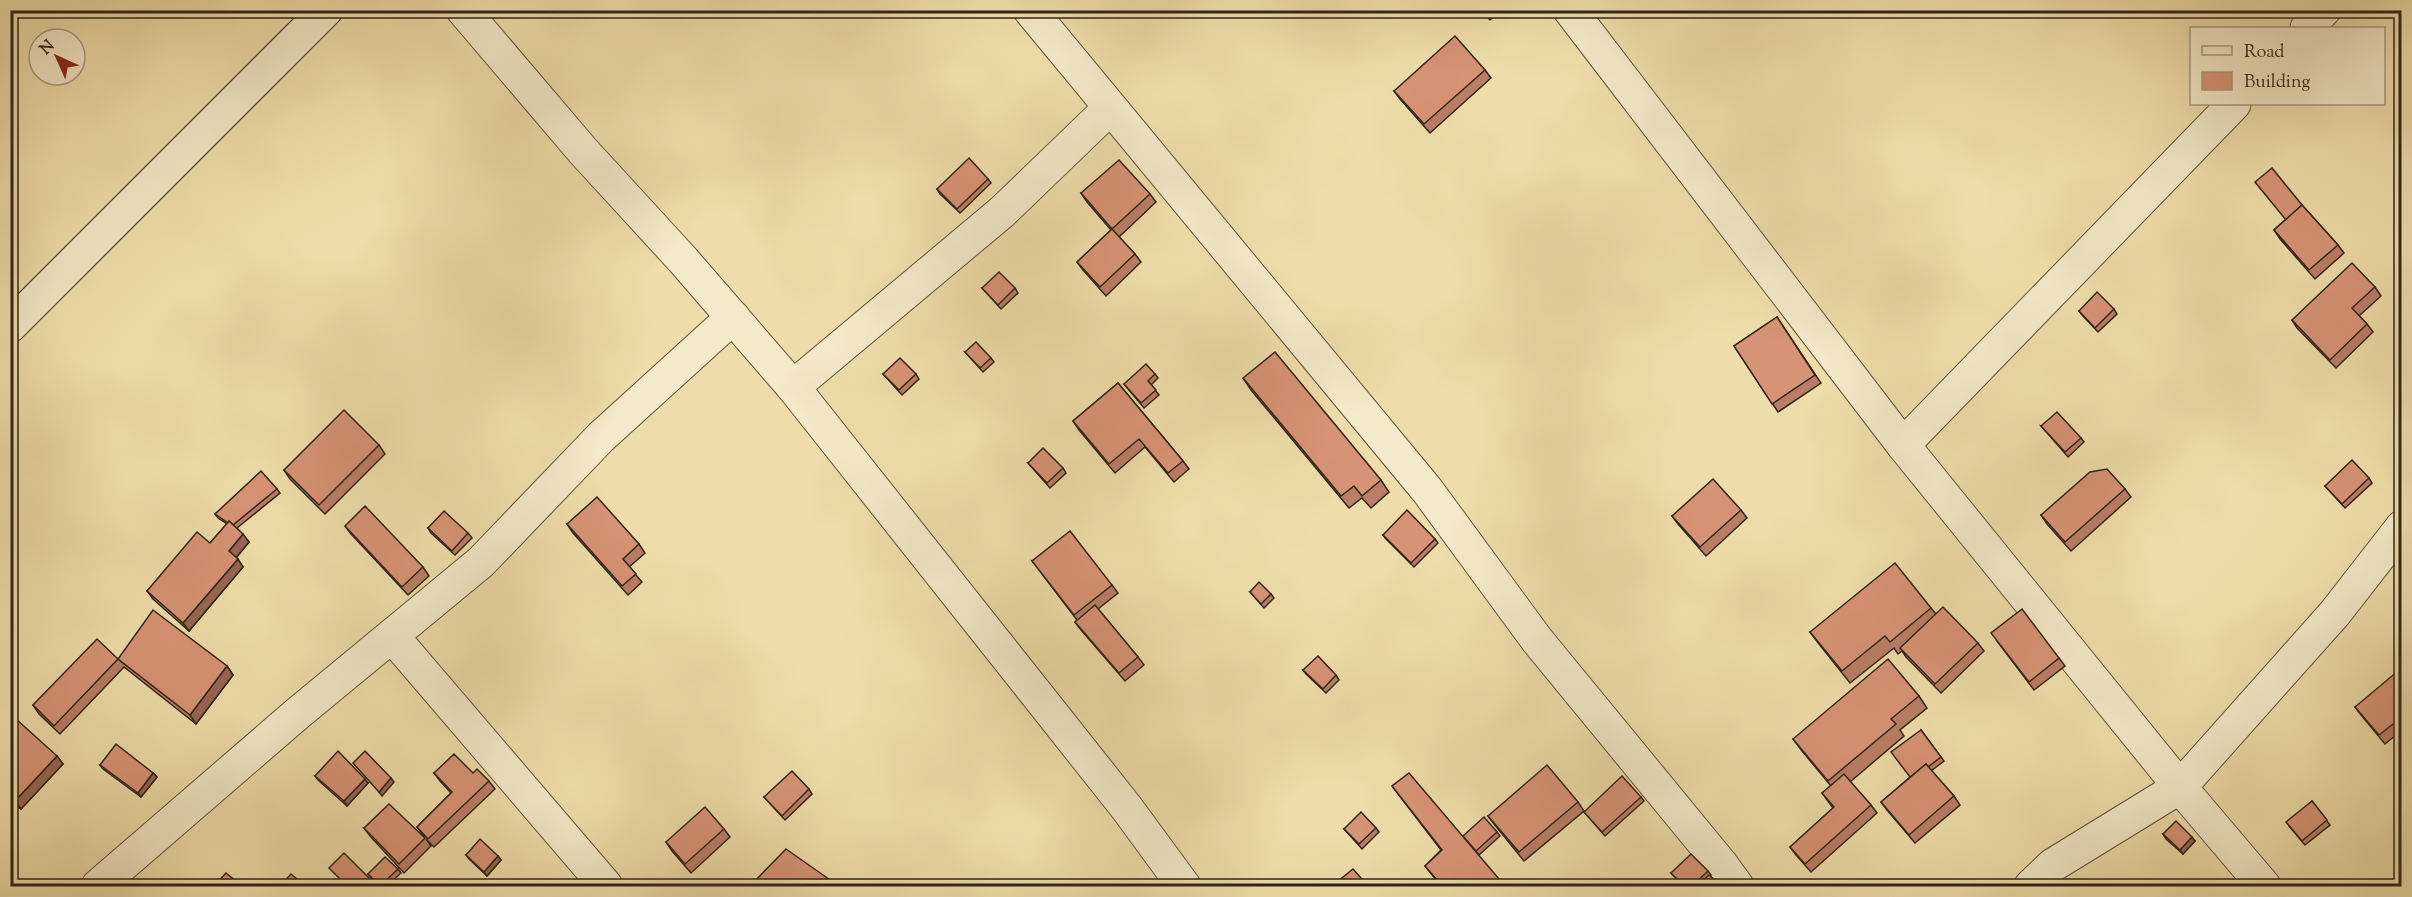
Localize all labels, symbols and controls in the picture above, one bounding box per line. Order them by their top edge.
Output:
north arrow [27,27,87,87]
legend [2190,27,2385,105]
text: N [36,35,61,61]
text: Road [2244,40,2284,66]
text: Building [2244,70,2310,96]

